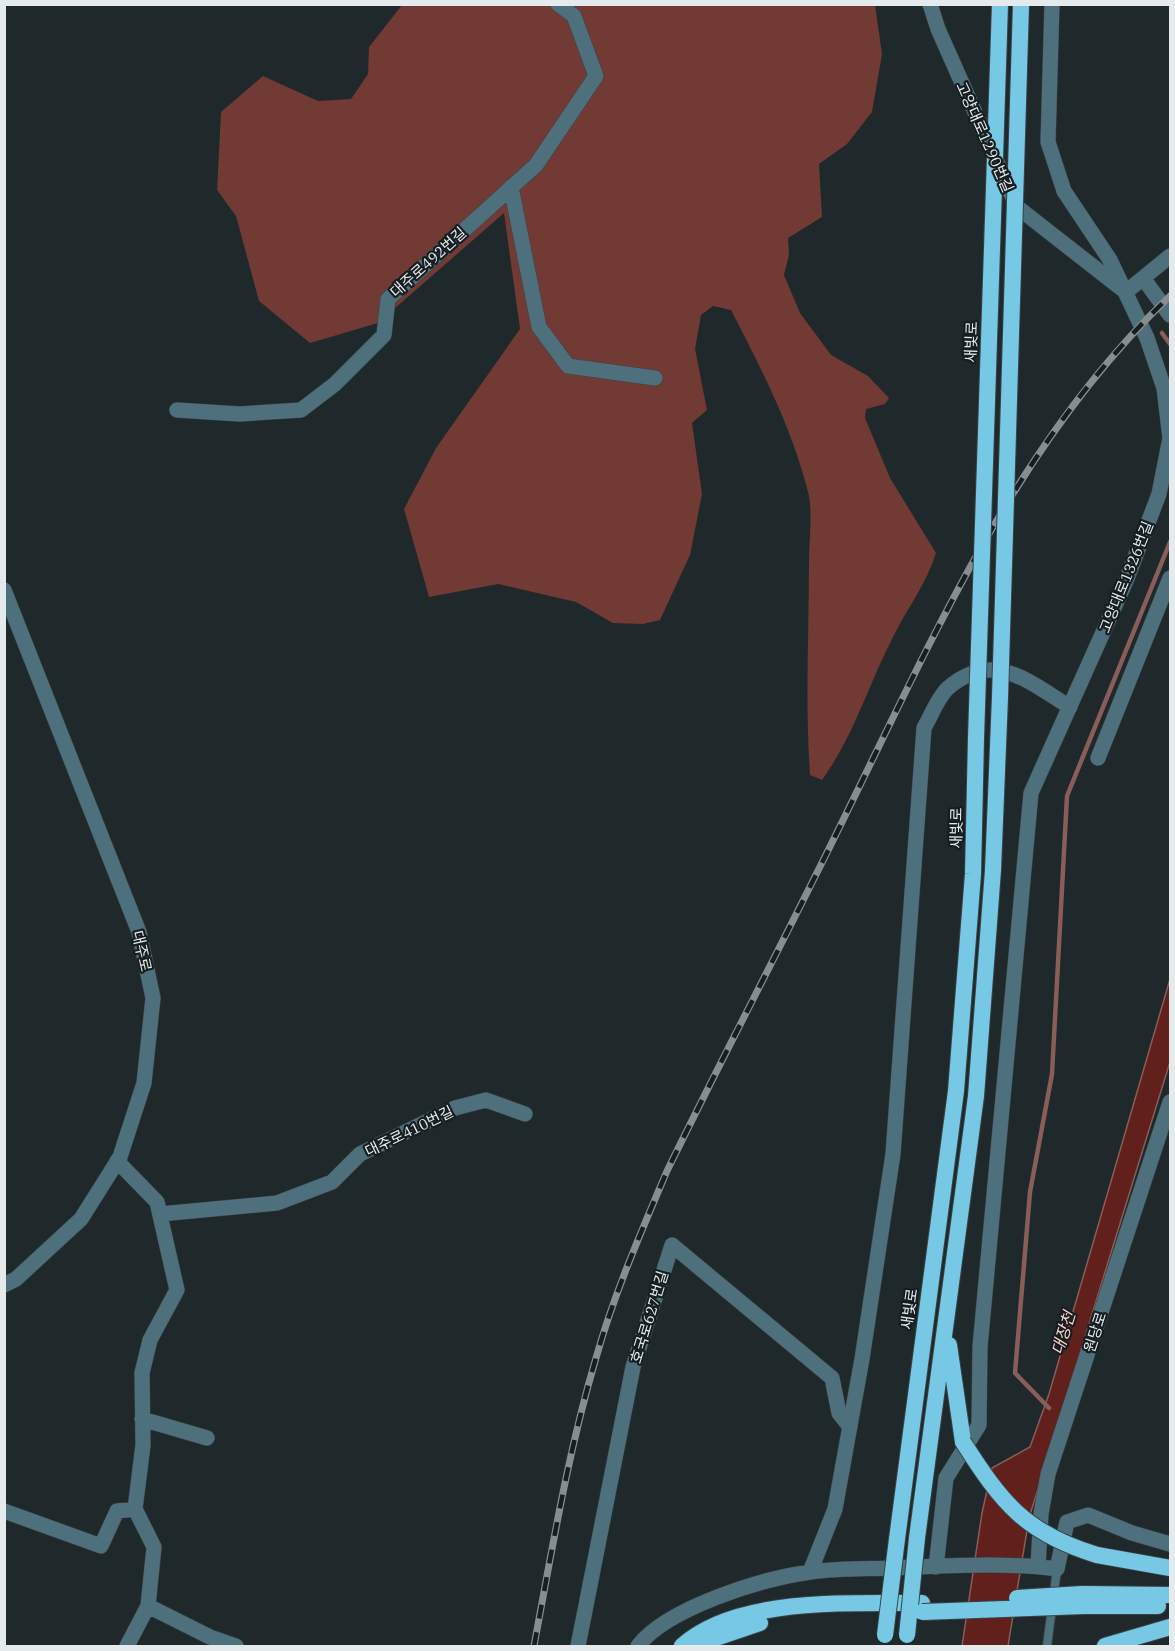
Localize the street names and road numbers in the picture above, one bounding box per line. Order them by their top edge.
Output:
street label: 고양대로1290번길 [952,79,1018,195]
street label: 대주로492번길 [386,223,470,301]
street label: 새빛로 [961,321,981,363]
street label: 고양대로1326번길 [1095,518,1157,636]
street label: 새빛로 [946,807,966,849]
street label: 대주로 [128,929,156,973]
street label: 대주로410번길 [362,1101,456,1161]
street label: 호국로627번길 [626,1268,672,1366]
street label: 새빛로 [897,1287,921,1331]
street label: 원당로 [1080,1309,1110,1355]

